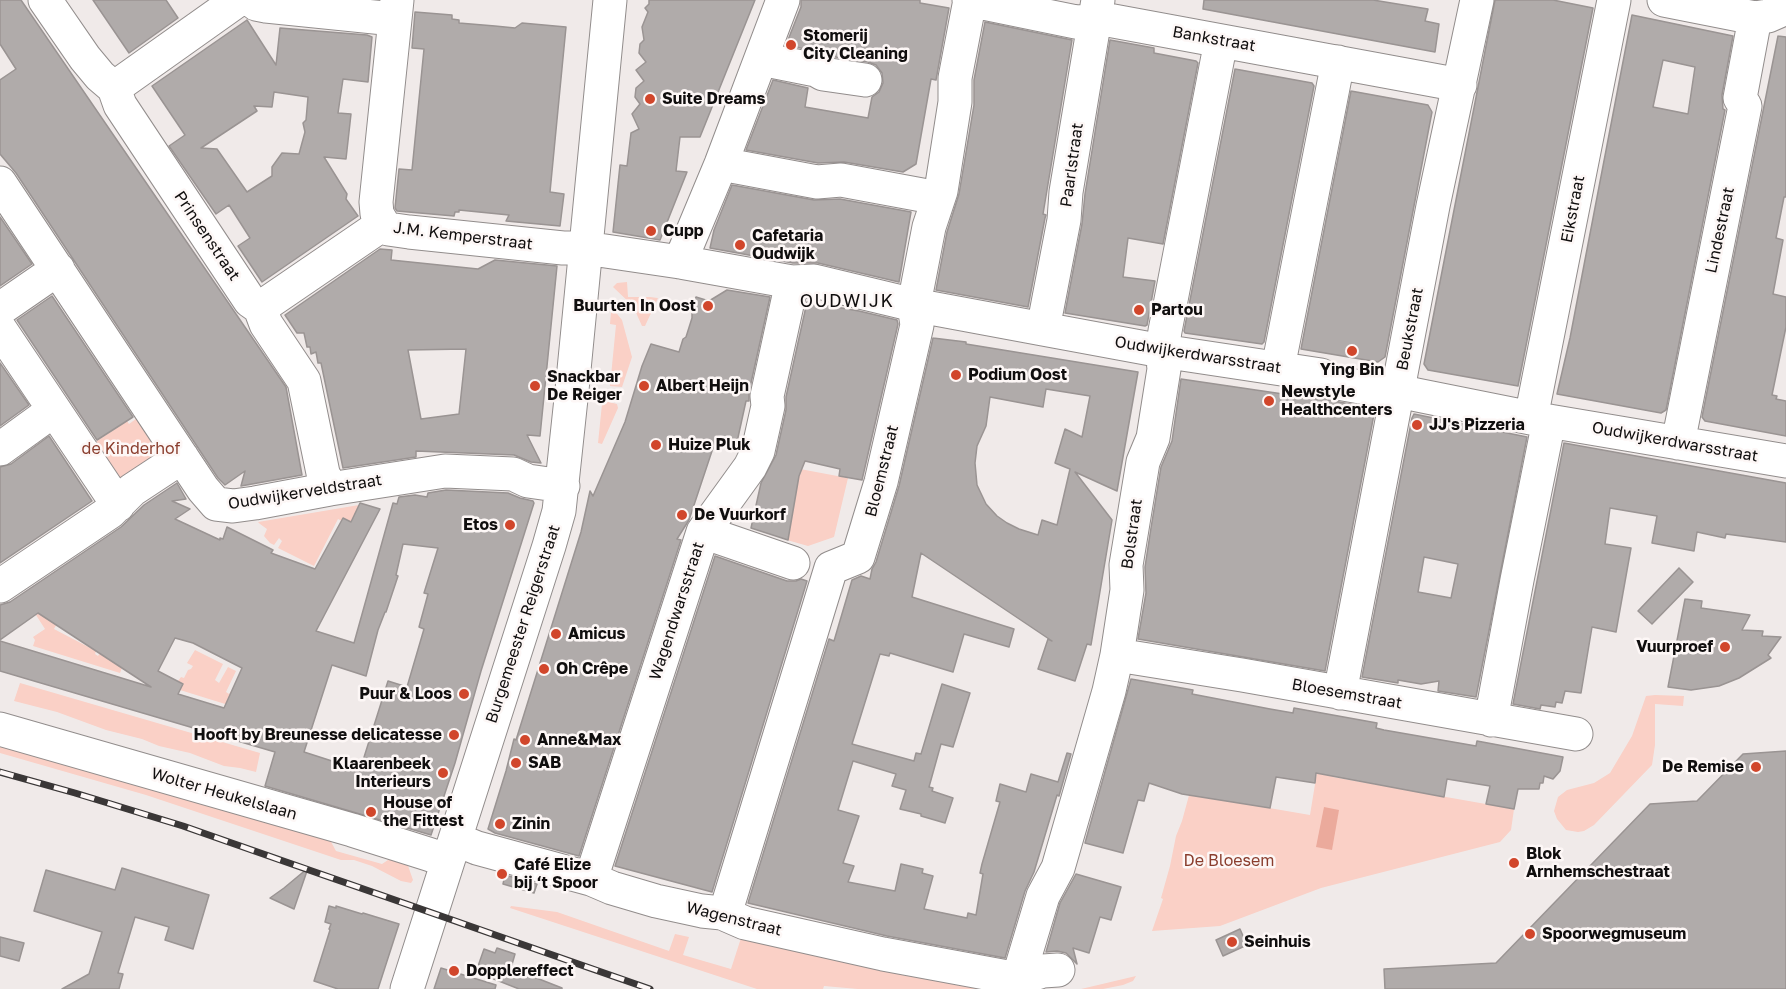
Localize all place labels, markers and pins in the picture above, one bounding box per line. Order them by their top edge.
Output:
place label: Stomerij City Cleaning [803,26,908,64]
marker: Stomerij City Cleaning [784,38,798,52]
place label: Suite Dreams [662,89,766,109]
marker: Suite Dreams [643,92,657,106]
place label: Cupp [663,221,704,241]
marker: Cupp [644,224,658,238]
place label: Cafetaria Oudwijk [752,226,823,264]
marker: Cafetaria Oudwijk [733,238,747,252]
place label: Buurten In Oost [573,296,696,316]
marker: Buurten In Oost [701,299,715,313]
place label: Partou [1151,300,1203,320]
marker: Partou [1132,303,1146,317]
marker: Ying Bin [1345,344,1359,358]
place label: Ying Bin [1320,360,1384,380]
place label: Podium Oost [968,365,1067,385]
place label: Snackbar De Reiger [547,367,622,405]
marker: Podium Oost [949,368,963,382]
place label: Albert Heijn [656,376,749,396]
marker: Snackbar De Reiger [528,379,542,393]
marker: Albert Heijn [637,379,651,393]
place label: Newstyle Healthcenters [1281,382,1392,420]
marker: Newstyle Healthcenters [1262,394,1276,408]
place label: JJ's Pizzeria [1429,415,1525,435]
marker: JJ's Pizzeria [1410,418,1424,432]
place label: Huize Pluk [668,435,750,455]
marker: Huize Pluk [649,438,663,452]
place label: De Vuurkorf [694,505,786,525]
marker: De Vuurkorf [675,508,689,522]
place label: Etos [463,515,498,535]
marker: Etos [503,518,517,532]
place label: Amicus [568,624,625,644]
marker: Amicus [549,627,563,641]
place label: Vuurproef [1636,637,1713,657]
marker: Vuurproef [1718,640,1732,654]
place label: Oh Crêpe [556,659,628,679]
marker: Oh Crêpe [537,662,551,676]
place label: Puur & Loos [359,684,452,704]
marker: Puur & Loos [457,687,471,701]
place label: Hooft by Breunesse delicatesse [194,725,442,745]
marker: Hooft by Breunesse delicatesse [447,728,461,742]
place label: Anne&Max [537,730,621,750]
marker: Anne&Max [518,733,532,747]
place label: SAB [528,753,561,773]
place label: Klaarenbeek Interieurs [332,754,431,792]
marker: SAB [509,756,523,770]
place label: De Remise [1662,757,1744,777]
marker: De Remise [1749,760,1763,774]
marker: Klaarenbeek Interieurs [436,766,450,780]
place label: House of the Fittest [383,793,464,831]
marker: House of the Fittest [364,805,378,819]
place label: Zinin [512,814,550,834]
marker: Zinin [493,817,507,831]
place label: Blok Arnhemschestraat [1526,844,1670,882]
place label: Café Elize bij ‘t Spoor [514,855,598,893]
marker: Blok Arnhemschestraat [1507,856,1521,870]
marker: Café Elize bij ‘t Spoor [495,867,509,881]
place label: Spoorwegmuseum [1542,924,1686,944]
marker: Spoorwegmuseum [1523,927,1537,941]
place label: Seinhuis [1244,932,1311,952]
marker: Seinhuis [1225,935,1239,949]
place label: Dopplereffect [466,961,574,981]
marker: Dopplereffect [447,964,461,978]

